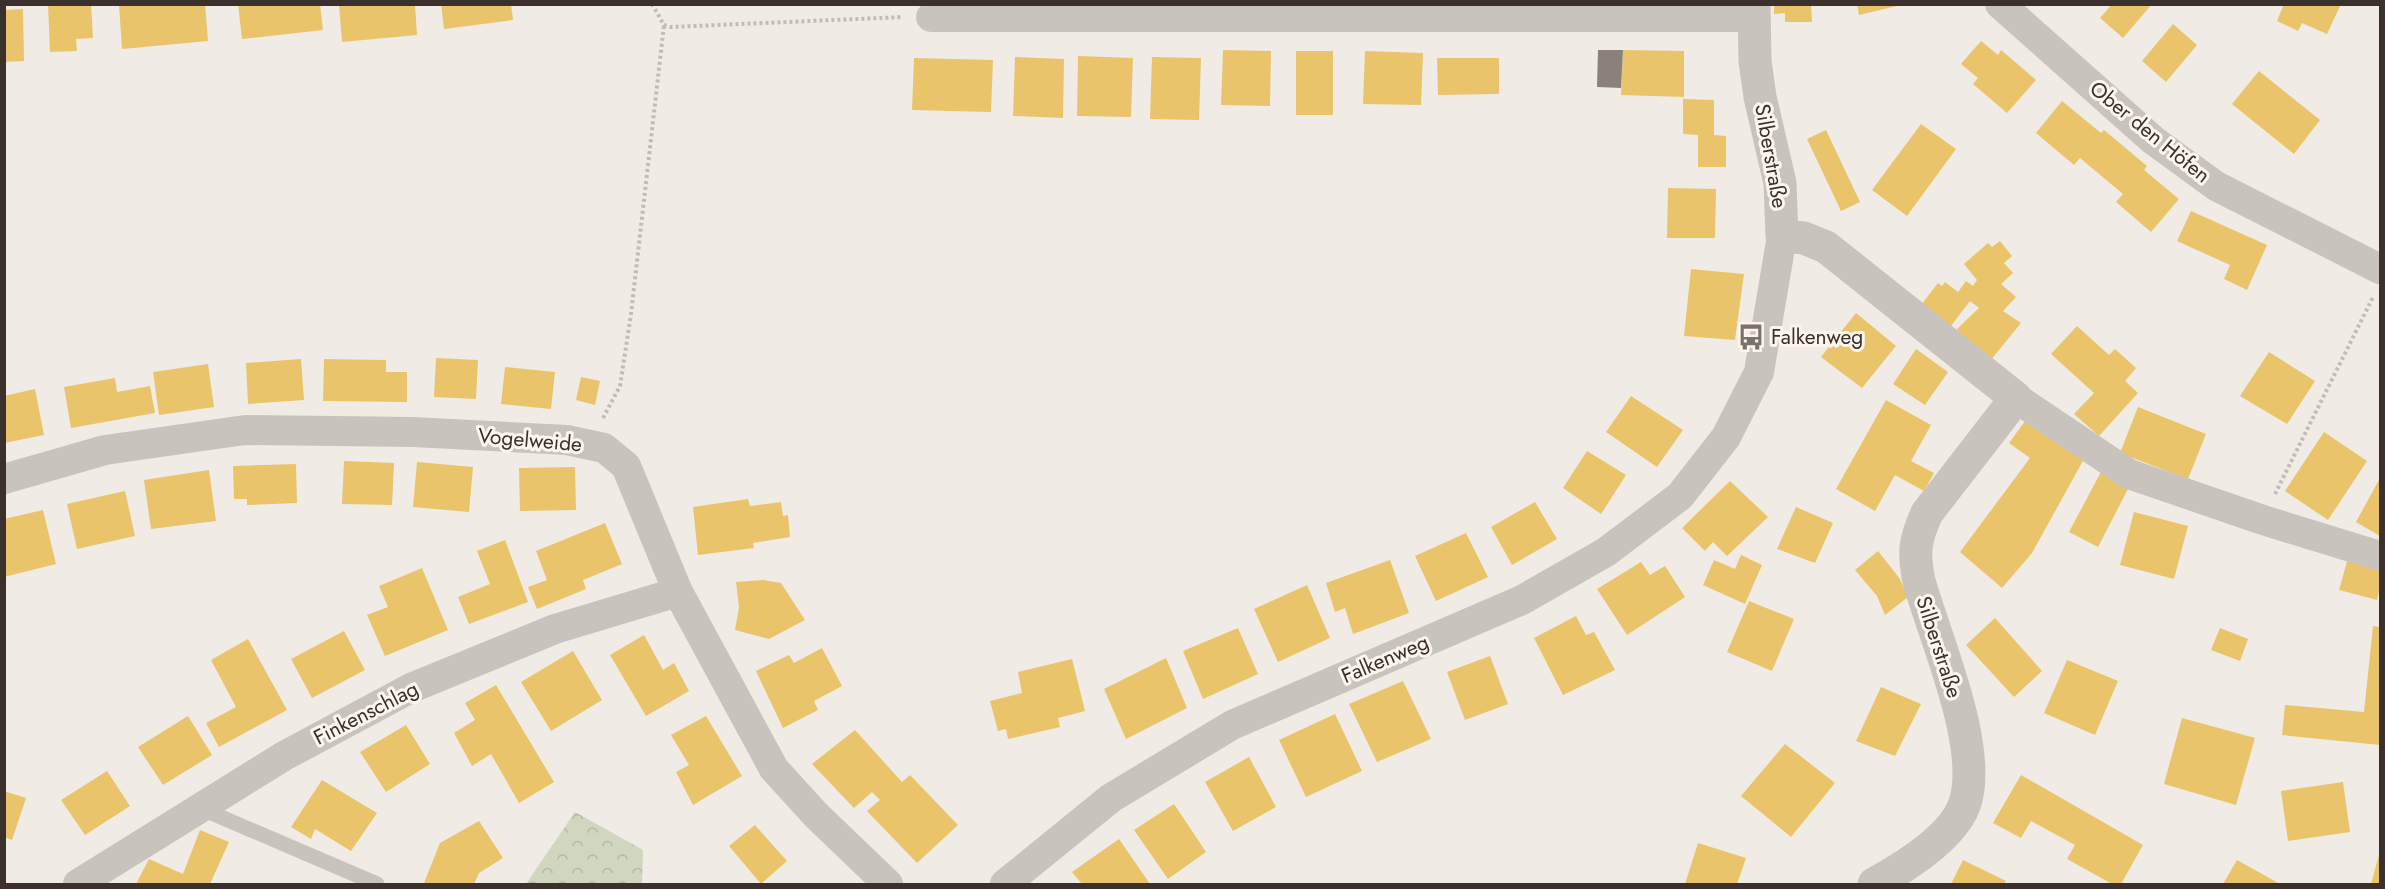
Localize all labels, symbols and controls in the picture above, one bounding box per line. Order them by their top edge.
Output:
street label: Ober den Höfen [2083,74,2217,190]
street label: Silberstraße [1747,102,1795,211]
bus stop icon: Falkenweg [1736,322,1766,352]
place label: Falkenweg [1771,322,1863,352]
street label: Vogelweide [477,421,583,460]
street label: Silberstraße [1908,592,1970,702]
street label: Falkenweg [1337,627,1433,691]
street label: Finkenschlag [308,674,424,752]

